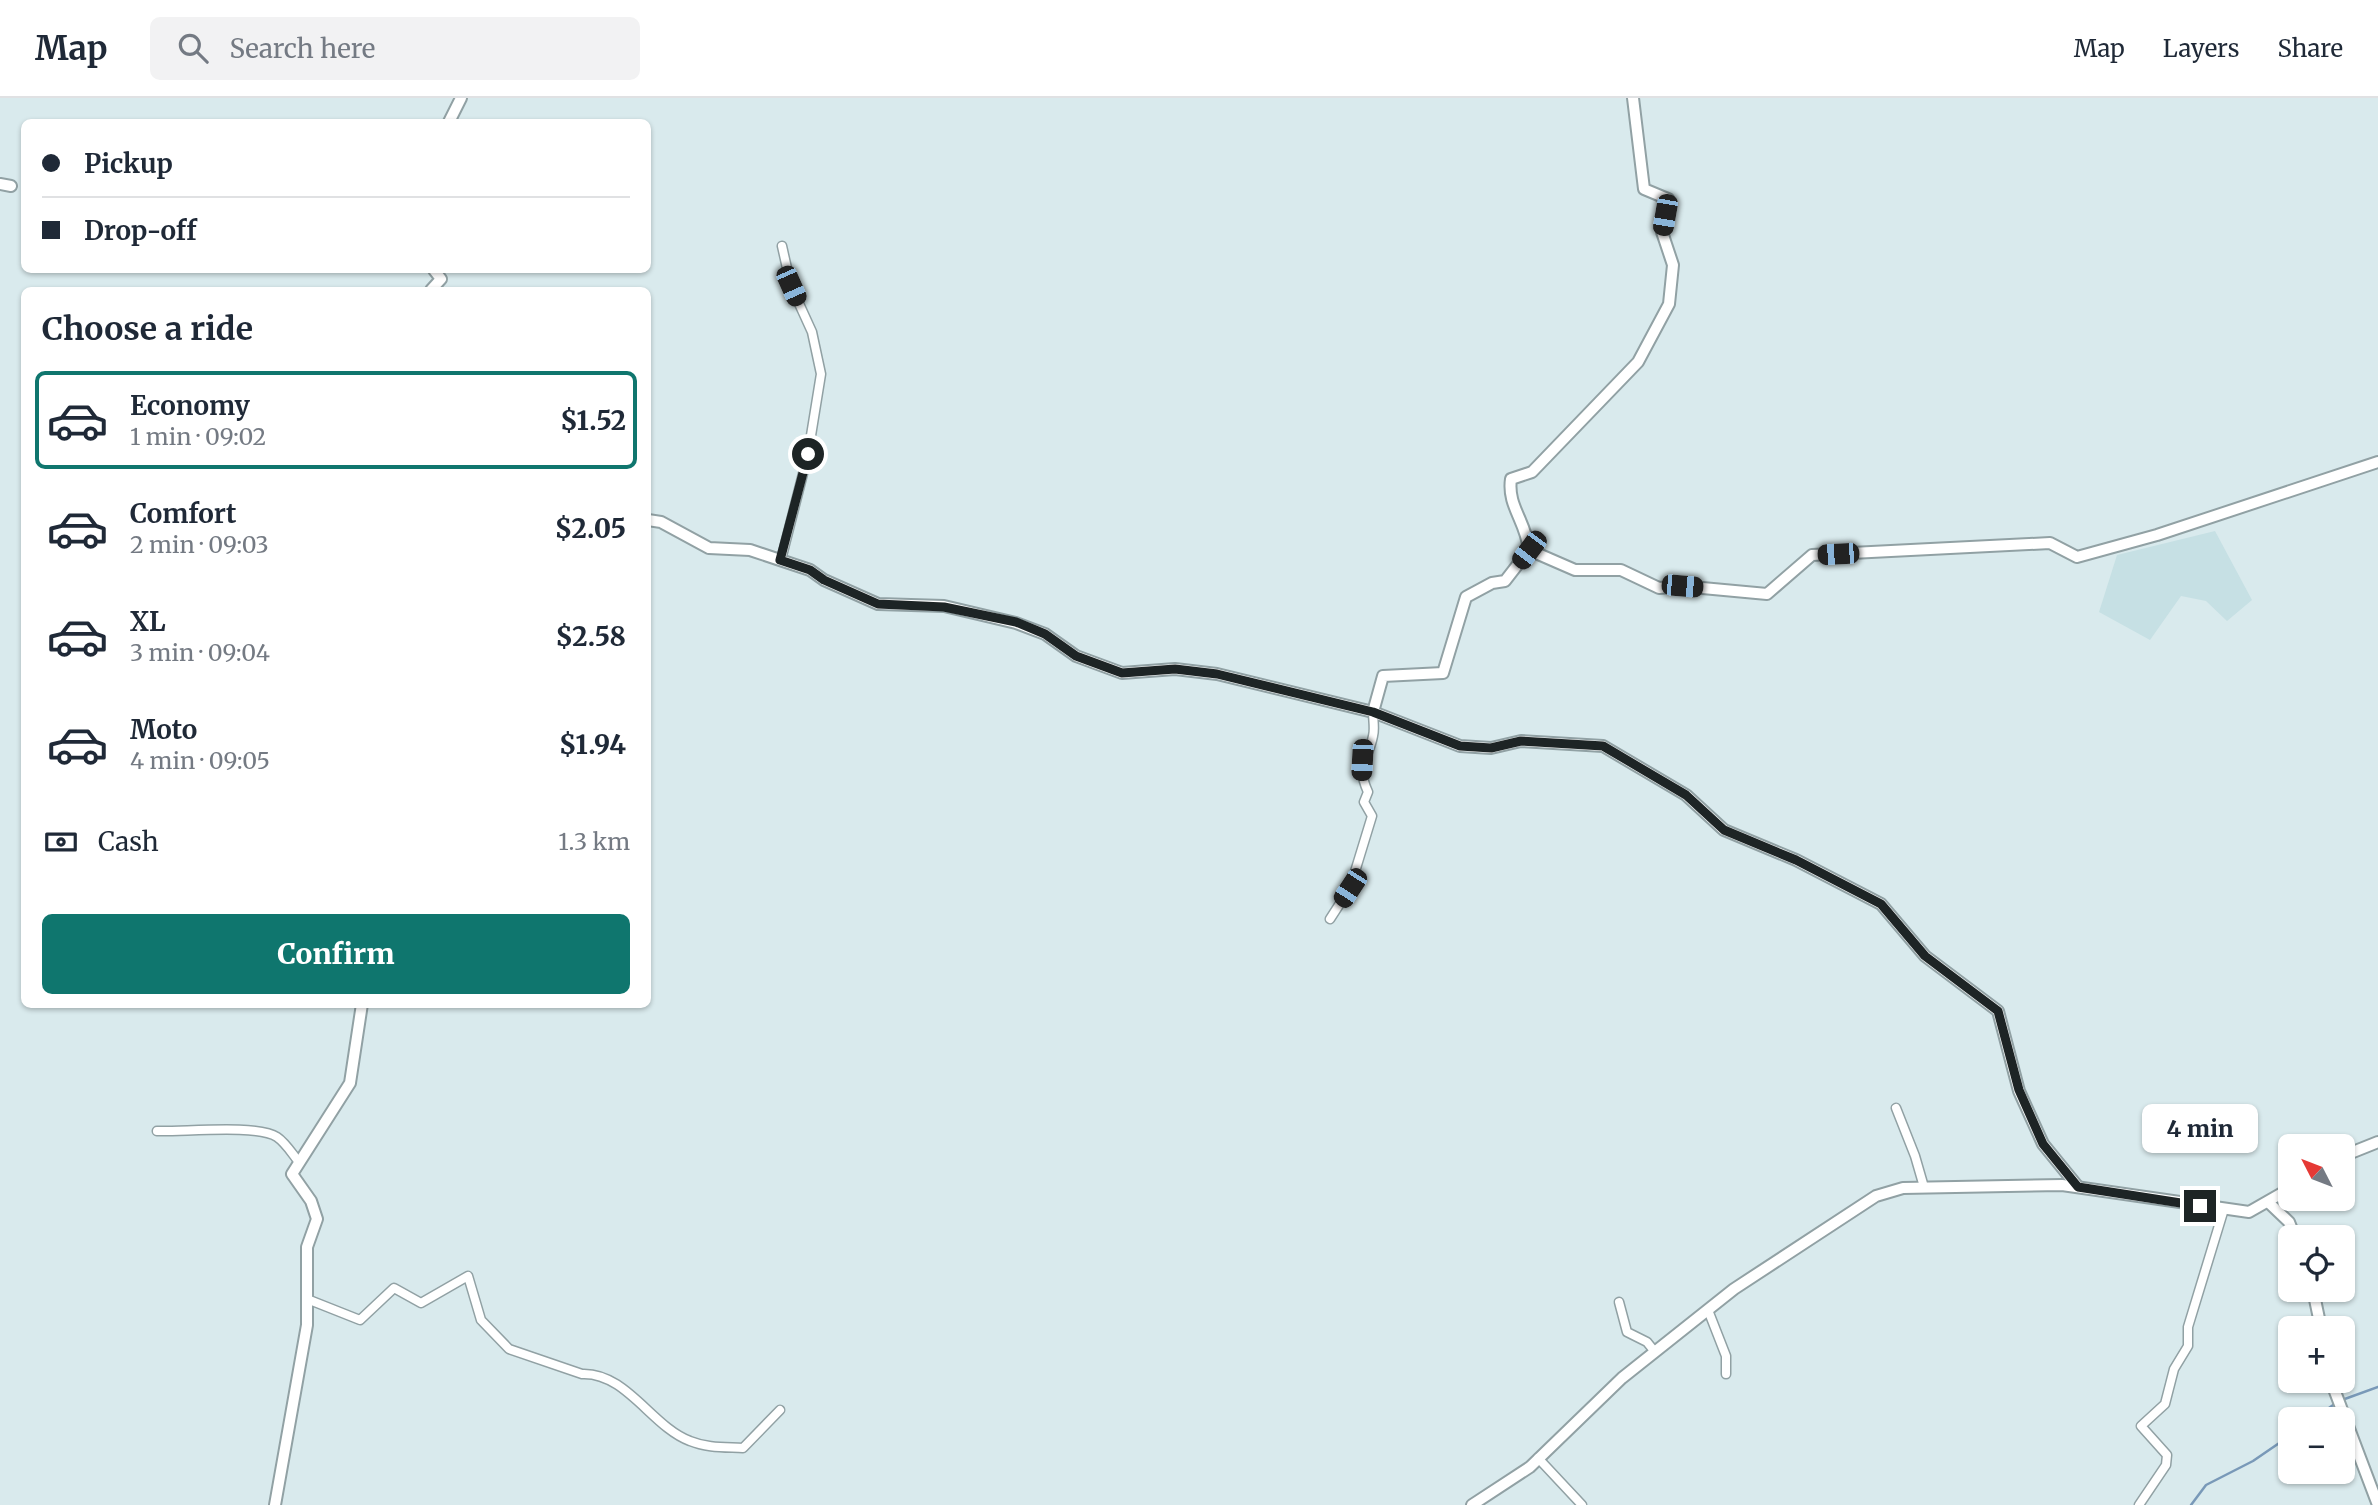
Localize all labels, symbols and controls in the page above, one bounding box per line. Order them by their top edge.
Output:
search box [150,17,640,80]
text: Map [35,28,108,69]
icon: search [174,29,212,67]
text: Search here [230,32,375,65]
text: Map [2074,33,2125,64]
text: Layers [2163,33,2239,64]
text: Share [2277,33,2343,64]
text: Pickup [84,147,173,180]
car [1652,192,1679,238]
text: Drop-off [84,214,197,247]
car [773,263,810,309]
text: Choose a ride [42,309,253,349]
icon: car [46,389,109,452]
text: Economy [130,389,250,422]
text: $1.52 [560,404,626,437]
text: 1 min · 09:02 [130,422,266,451]
route start [792,438,824,470]
icon: car [46,497,109,560]
text: Comfort [130,497,236,530]
text: $2.05 [555,512,626,545]
car [1508,527,1551,573]
text: 2 min · 09:03 [130,530,269,559]
car [1817,542,1860,566]
car [1661,574,1704,598]
icon: car [46,605,109,668]
text: XL [130,605,166,638]
text: $2.58 [555,620,626,653]
text: 3 min · 09:04 [130,638,270,667]
icon: car [46,713,109,776]
text: Moto [130,713,197,746]
text: $1.94 [559,728,626,761]
car [1351,738,1374,782]
text: 4 min · 09:05 [130,746,270,775]
icon: cash [42,823,80,861]
text: Cash [98,825,159,858]
text: 1.3 km [558,827,630,856]
car [1330,865,1371,911]
button: Confirm [42,914,630,994]
callout: 4 min [2142,1104,2258,1154]
text: 4 min [2166,1114,2234,1143]
north arrow [2278,1134,2356,1211]
map controls [2278,1134,2355,1484]
route end [2184,1190,2216,1222]
button: locate [2278,1225,2355,1302]
button: + [2278,1316,2355,1393]
button: − [2278,1407,2355,1484]

